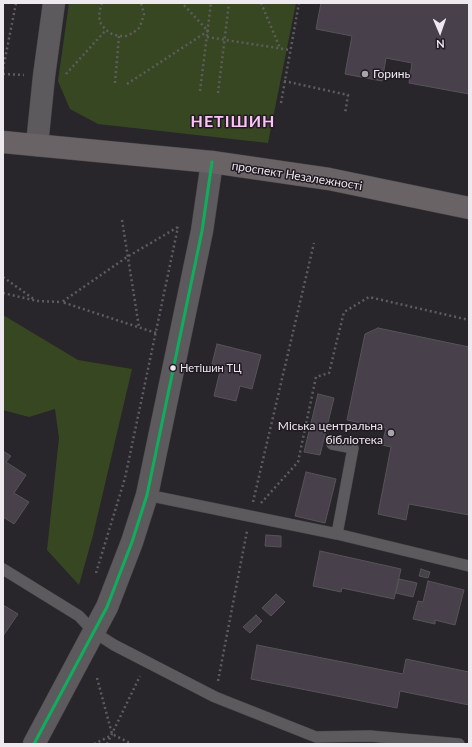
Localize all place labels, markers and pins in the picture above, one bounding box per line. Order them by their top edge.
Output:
place label: Горинь [373,67,410,81]
marker: Горинь [360,69,370,79]
place label: Нетішин ТЦ [180,361,242,375]
marker: Нетішин ТЦ [168,363,178,373]
place label: Міська центральна бібліотека [278,419,383,447]
marker: Міська центральна бібліотека [386,428,396,438]

